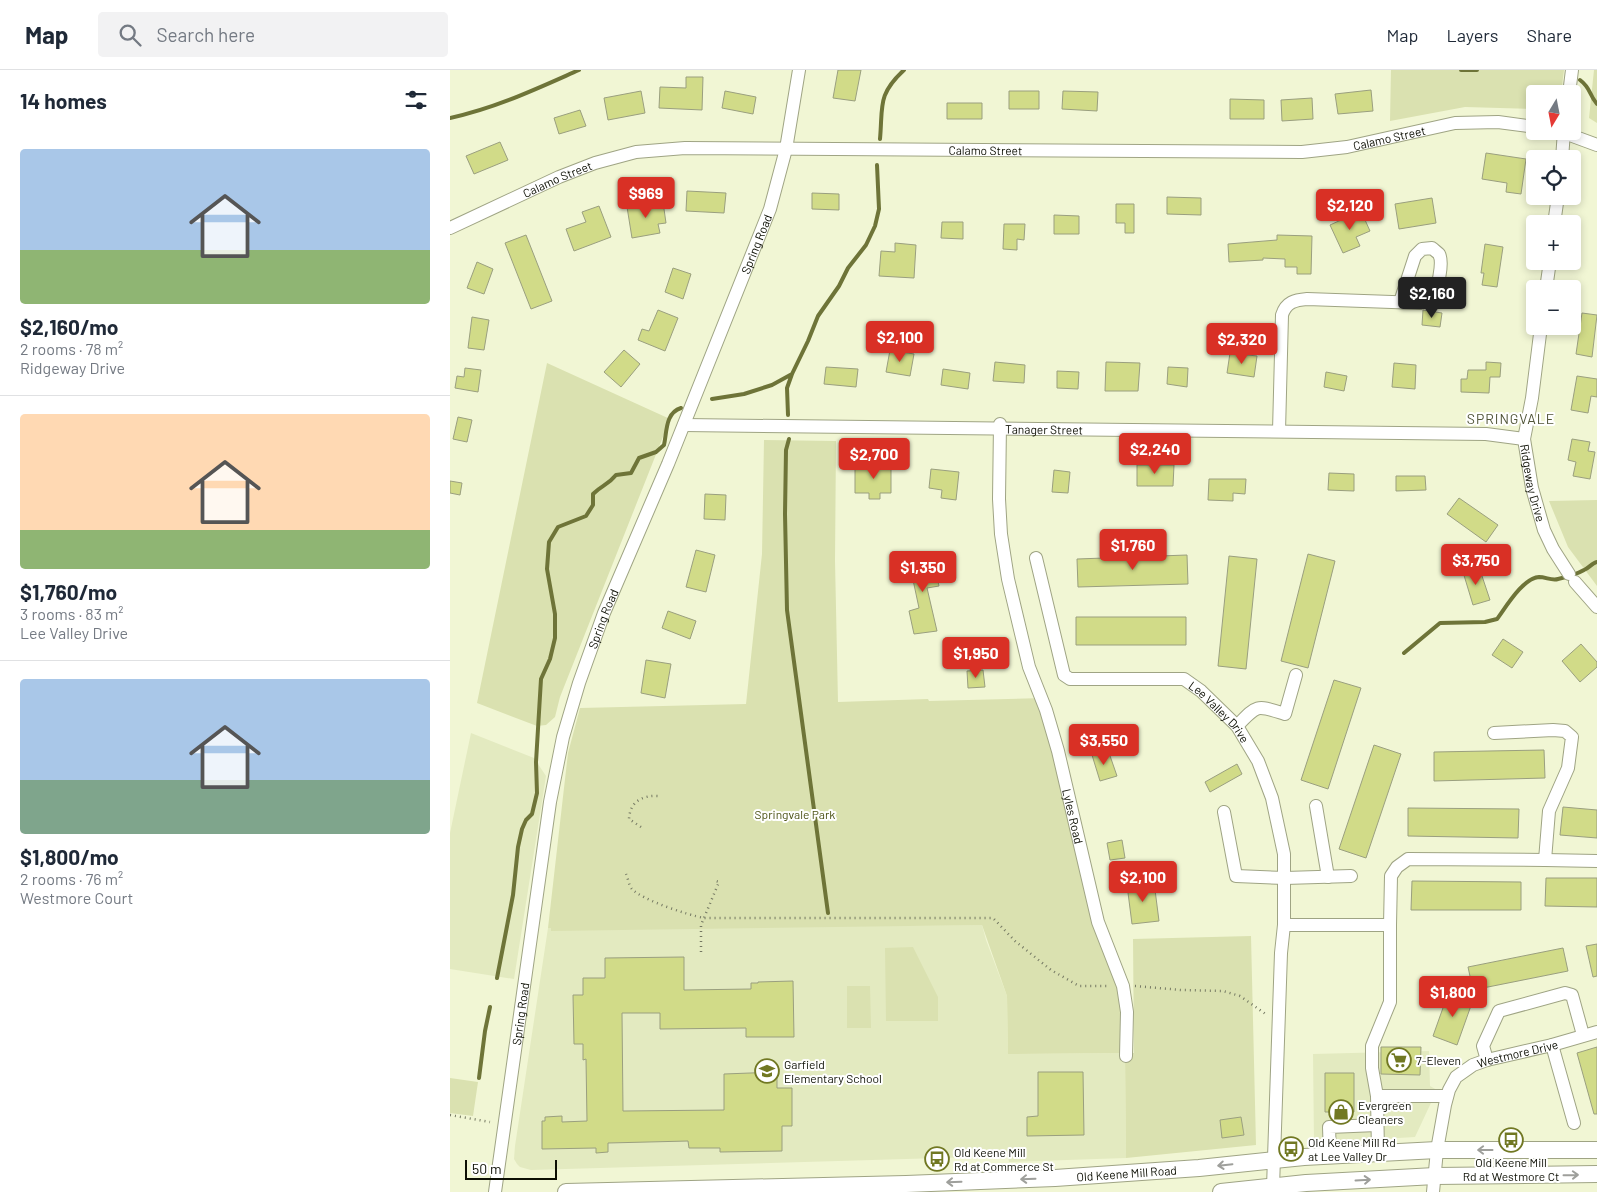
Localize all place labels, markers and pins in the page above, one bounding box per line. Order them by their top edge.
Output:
pin: $969 [616,176,676,219]
pin: $2,120 [1309,189,1391,231]
pin: $2,160 [1391,276,1473,319]
pin: $2,100 [859,320,941,363]
pin: $2,320 [1201,322,1283,365]
pin: $2,240 [1114,432,1196,475]
pin: $2,700 [833,438,915,480]
pin: $1,760 [1092,528,1174,571]
pin: $3,750 [1435,544,1517,586]
pin: $1,350 [882,550,964,593]
pin: $1,950 [935,636,1017,679]
pin: $3,550 [1063,724,1145,766]
pin: $2,100 [1102,860,1184,903]
pin: $1,800 [1412,976,1494,1018]
supermarket icon: 7-Eleven [1386,1047,1412,1073]
place label: 7-Eleven [1416,1053,1461,1067]
place label: Garfield Elementary School [784,1057,882,1085]
school or university icon: Garfield Elementary School [754,1058,780,1084]
place label: Evergreen Cleaners [1358,1098,1411,1126]
shop icon: Evergreen Cleaners [1328,1099,1354,1125]
bus stop icon: Old Keene Mill Rd at Westmore Ct [1498,1127,1524,1153]
place label: Old Keene Mill Rd at Lee Valley Dr [1308,1135,1396,1163]
bus stop icon: Old Keene Mill Rd at Lee Valley Dr [1278,1136,1304,1162]
place label: Old Keene Mill Rd at Commerce St [954,1145,1054,1173]
bus stop icon: Old Keene Mill Rd at Commerce St [924,1146,950,1172]
place label: Old Keene Mill Rd at Westmore Ct [1463,1155,1559,1183]

